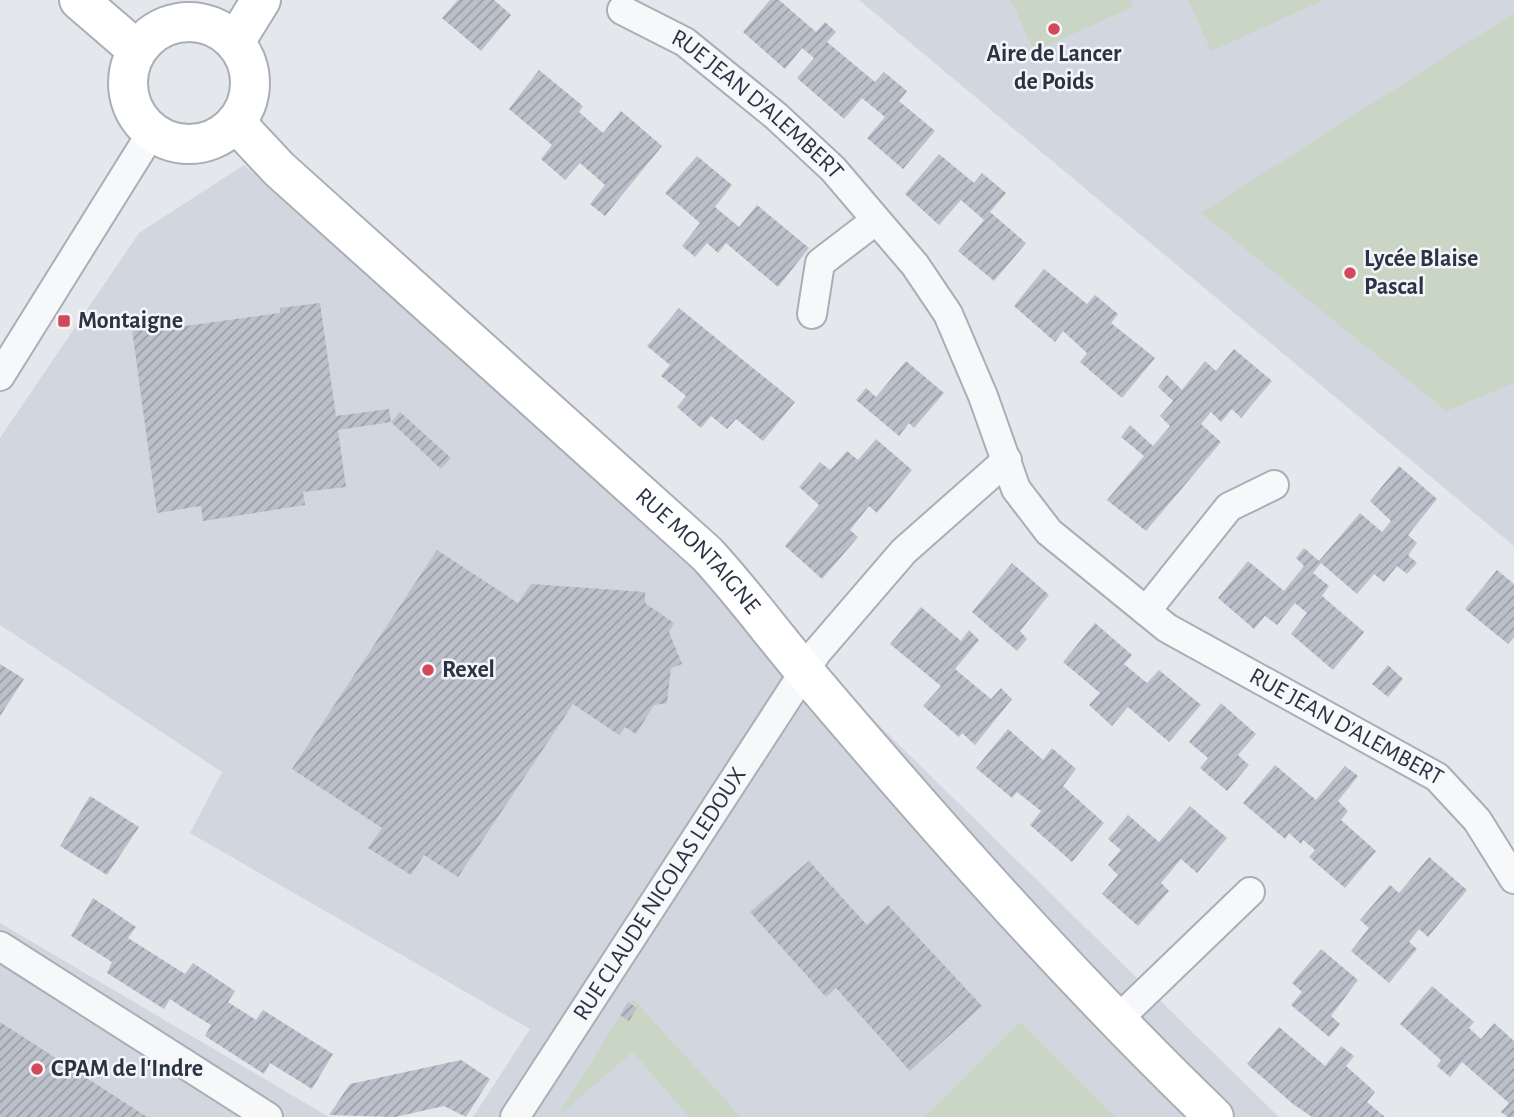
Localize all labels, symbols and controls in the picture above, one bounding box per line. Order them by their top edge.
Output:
marker: Aire de Lancer de Poids [1046,21,1062,37]
street label: RUE JEAN D'ALEMBERT [668,25,848,184]
place label: Aire de Lancer de Poids [987,42,1122,94]
place label: Lycée Blaise Pascal [1364,247,1478,299]
marker: Lycée Blaise Pascal [1342,265,1358,281]
place label: Montaigne [78,309,183,333]
marker: Montaigne [56,313,72,329]
street label: RUE MONTAIGNE [631,484,765,619]
place label: Rexel [442,658,495,682]
marker: Rexel [420,662,436,678]
street label: RUE JEAN D'ALEMBERT [1245,664,1447,790]
street label: RUE CLAUDE NICOLAS LEDOUX [569,763,751,1025]
place label: CPAM de l'Indre [51,1057,203,1081]
marker: CPAM de l'Indre [29,1061,45,1077]

